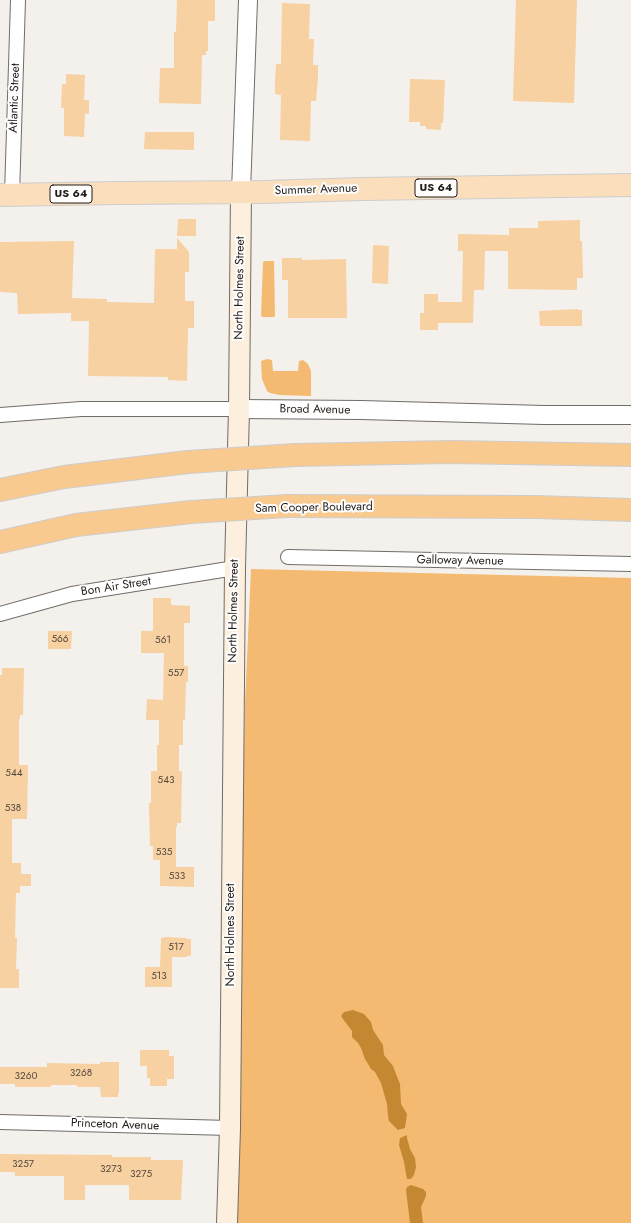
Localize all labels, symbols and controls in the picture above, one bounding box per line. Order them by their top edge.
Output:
street label: Atlantic Street [7,63,23,133]
road number: US 64 [415,179,457,197]
street label: Summer Avenue [274,181,358,199]
road number: US 64 [50,185,92,203]
street label: North Holmes Street [232,236,248,340]
street label: Broad Avenue [279,402,351,418]
street label: Sam Cooper Boulevard [255,500,373,516]
street label: Galloway Avenue [416,553,504,569]
street label: North Holmes Street [226,559,242,663]
street label: Bon Air Street [80,574,152,600]
house number: 566 [51,634,69,646]
house number: 561 [155,635,171,647]
house number: 557 [168,668,184,680]
house number: 544 [5,768,23,780]
house number: 543 [158,775,174,787]
house number: 538 [5,803,21,815]
house number: 535 [156,847,172,859]
house number: 533 [169,871,185,883]
street label: North Holmes Street [224,883,238,987]
house number: 517 [168,942,184,954]
house number: 513 [151,971,167,983]
house number: 3268 [70,1068,92,1080]
house number: 3260 [15,1071,37,1083]
street label: Princeton Avenue [71,1116,159,1134]
house number: 3257 [12,1159,34,1171]
house number: 3273 [100,1164,122,1176]
house number: 3275 [130,1169,152,1181]

